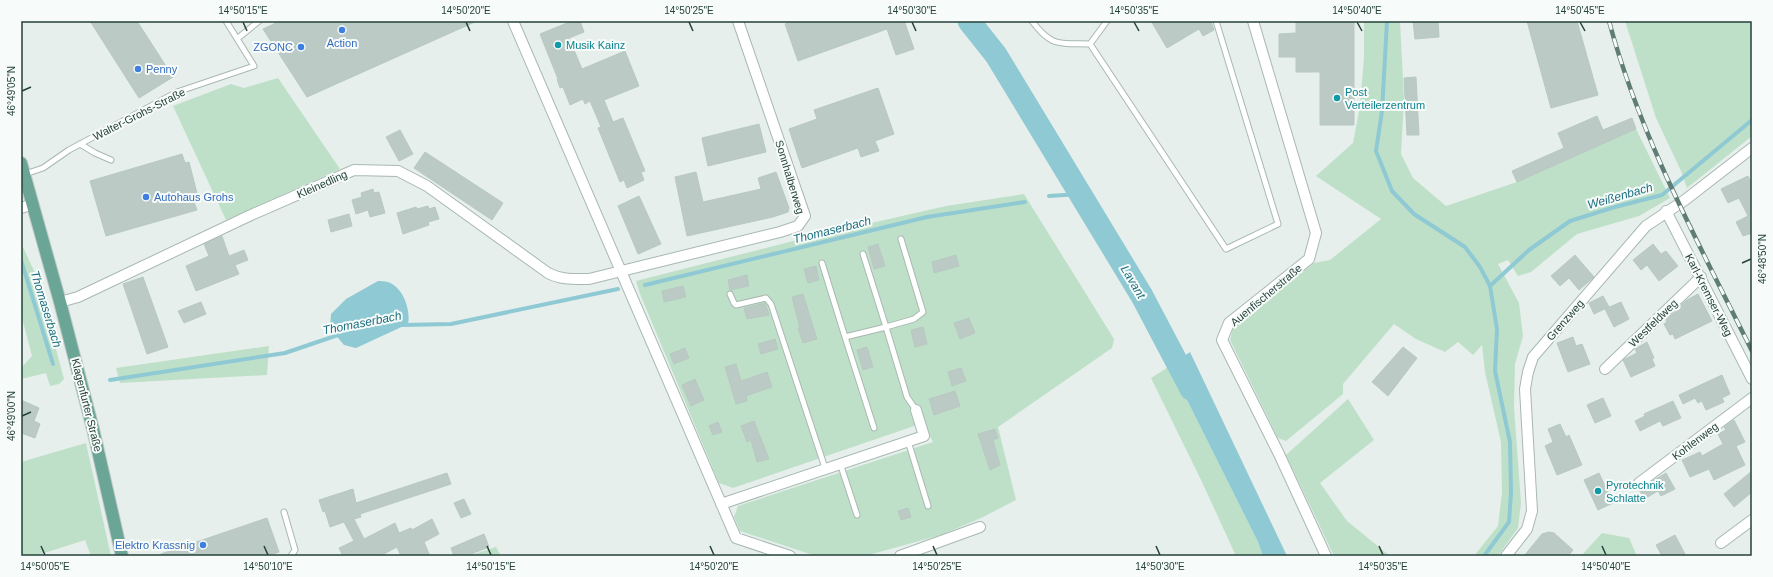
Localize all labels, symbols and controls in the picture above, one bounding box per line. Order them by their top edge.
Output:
text: 14°50'15"E [218,5,268,16]
text: 14°50'20"E [441,5,491,16]
text: 14°50'25"E [664,5,714,16]
text: 14°50'30"E [887,5,937,16]
text: 14°50'35"E [1109,5,1159,16]
text: 14°50'40"E [1332,5,1382,16]
text: 14°50'45"E [1555,5,1605,16]
marker: Action [337,25,347,35]
place label: Action [327,37,357,49]
place label: Musik Kainz [566,39,625,51]
marker: Musik Kainz [553,40,563,50]
place label: ZGONC [253,41,293,53]
marker: ZGONC [296,42,306,52]
place label: Penny [146,63,178,75]
marker: Penny [133,64,143,74]
text: 46°49'05"N [6,66,17,116]
street label: Walter-Grohs-Straße [91,86,187,142]
place label: Post Verteilerzentrum [1345,86,1425,111]
marker: Post Verteilerzentrum [1332,93,1342,103]
street label: Sonnhalberweg [773,139,807,215]
street label: Kleinedling [295,168,349,200]
water label: Weißenbach [1586,180,1655,212]
place label: Autohaus Grohs [154,191,234,203]
marker: Autohaus Grohs [141,192,151,202]
water label: Thomaserbach [791,213,873,246]
text: 46°48'50"N [1757,234,1768,284]
street label: Karl-Kremser-Weg [1683,252,1735,338]
street label: Auenfischerstraße [1228,262,1304,328]
water label: Lavant [1118,263,1149,302]
water label: Thomaserbach [28,269,64,350]
street label: Grenzweg [1544,297,1586,343]
street label: Westfeldweg [1626,297,1680,349]
water label: Thomaserbach [321,308,403,338]
street label: Klagenfurter Straße [70,357,104,453]
text: 46°49'00"N [6,391,17,441]
street label: Kohlenweg [1670,420,1720,462]
place label: Pyrotechnik Schlatte [1606,479,1664,504]
marker: Pyrotechnik Schlatte [1593,486,1603,496]
place label: Elektro Krassnig [115,539,195,551]
marker: Elektro Krassnig [198,540,208,550]
text: 14°50'05"E [20,561,70,572]
text: 14°50'10"E [243,561,293,572]
text: 14°50'15"E [466,561,516,572]
text: 14°50'20"E [689,561,739,572]
text: 14°50'25"E [912,561,962,572]
text: 14°50'30"E [1135,561,1185,572]
text: 14°50'35"E [1358,561,1408,572]
text: 14°50'40"E [1581,561,1631,572]

